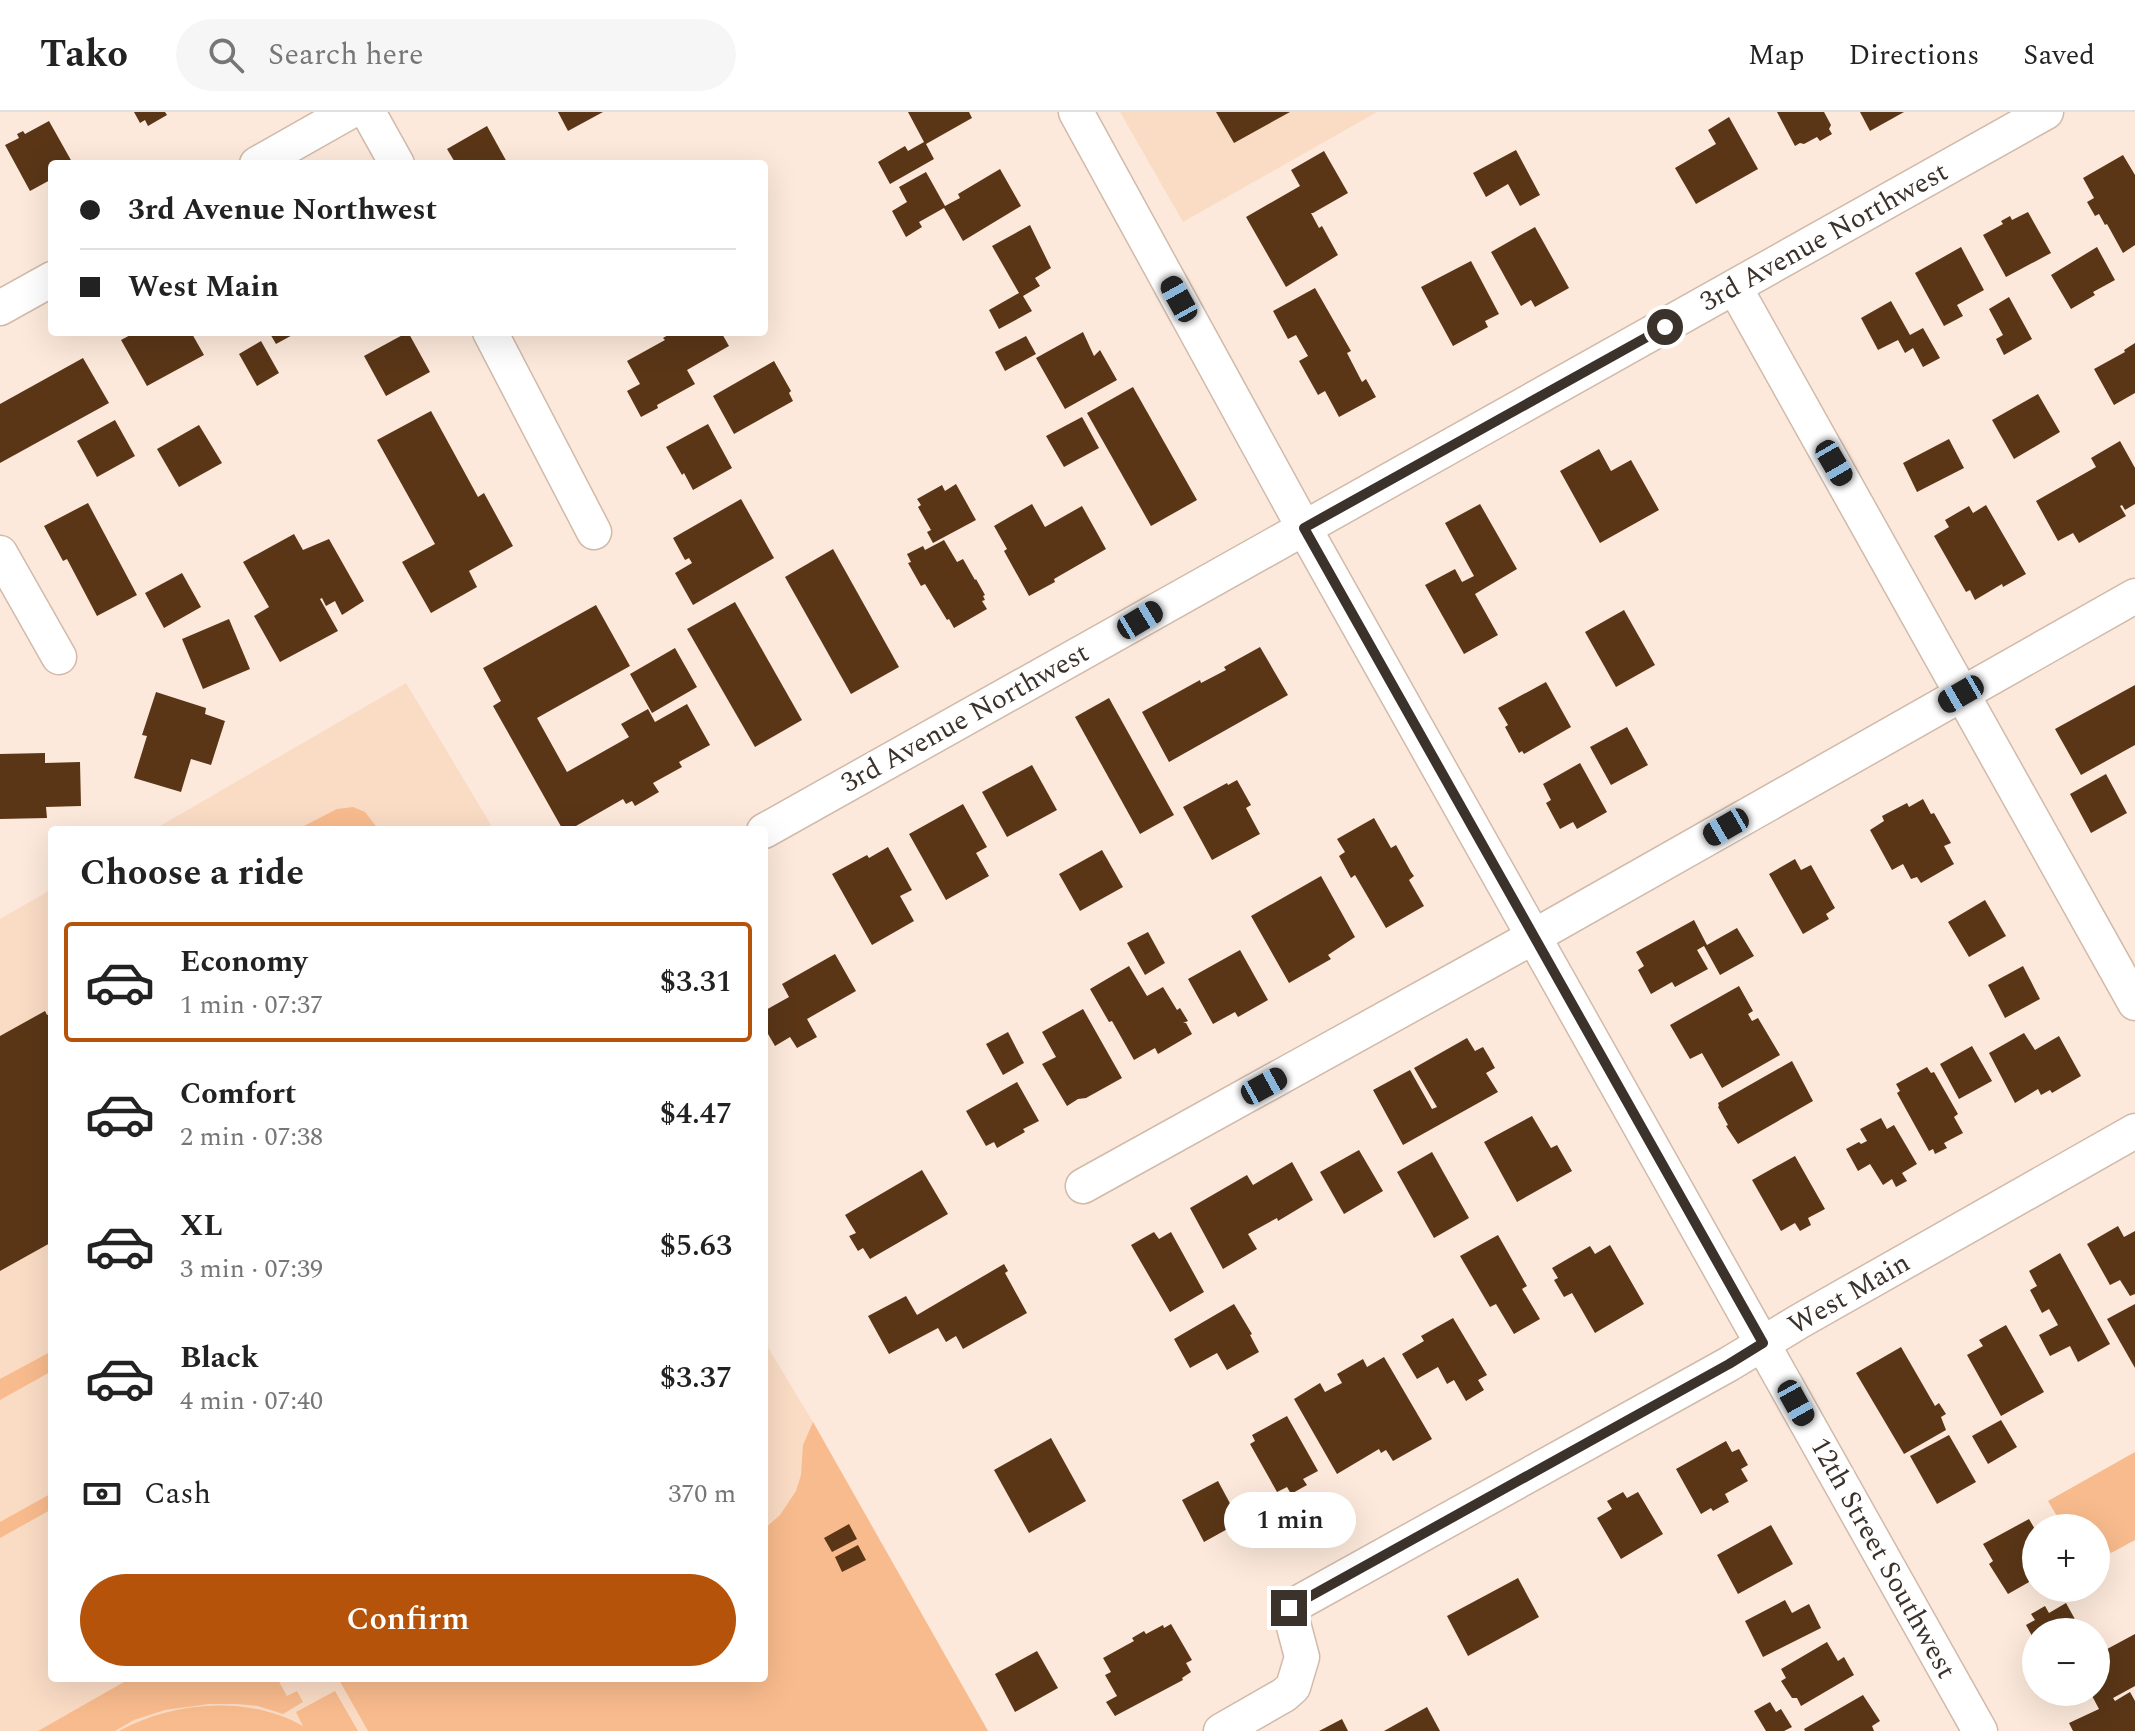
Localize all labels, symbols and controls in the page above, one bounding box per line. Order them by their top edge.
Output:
search box [176,19,736,91]
text: Tako [40,26,128,84]
text: Search here [268,32,424,78]
icon: search [204,33,248,77]
text: Map [1748,34,1805,77]
text: Directions [1849,34,1979,77]
text: Saved [2023,34,2095,77]
street label: 3rd Avenue Northwest [1692,151,1956,323]
text: 3rd Avenue Northwest [128,187,437,233]
text: West Main [128,264,279,310]
car [1157,272,1201,326]
route start [1647,309,1683,345]
car [1812,436,1856,490]
car [1113,597,1167,643]
street label: 3rd Avenue Northwest [833,632,1097,804]
car [1934,672,1988,716]
car [1699,805,1753,849]
text: Choose a ride [80,846,304,901]
text: Economy [180,939,307,985]
icon: car [84,946,156,1018]
text: $3.31 [660,959,732,1005]
text: 1 min · 07:37 [180,985,323,1025]
car [1237,1064,1291,1108]
text: Comfort [180,1071,296,1117]
icon: car [84,1078,156,1150]
text: $4.47 [660,1091,732,1137]
text: 2 min · 07:38 [180,1117,323,1157]
text: XL [180,1203,223,1249]
icon: car [84,1210,156,1282]
text: $5.63 [660,1223,732,1269]
street label: West Main [1780,1242,1918,1346]
text: 3 min · 07:39 [180,1249,323,1289]
text: Black [180,1335,259,1381]
icon: car [84,1342,156,1414]
text: $3.37 [660,1355,732,1401]
car [1774,1376,1818,1430]
text: 4 min · 07:40 [180,1381,323,1421]
street label: 12th Street Southwest [1799,1429,1967,1687]
text: Cash [144,1471,211,1517]
icon: cash [80,1472,124,1516]
text: 370 m [668,1474,736,1514]
callout: 1 min [1223,1492,1355,1548]
text: 1 min [1256,1500,1324,1540]
map controls [2022,1514,2110,1706]
button: + [2022,1514,2110,1602]
button: Confirm [80,1574,736,1666]
route end [1271,1590,1307,1626]
button: − [2022,1618,2110,1706]

